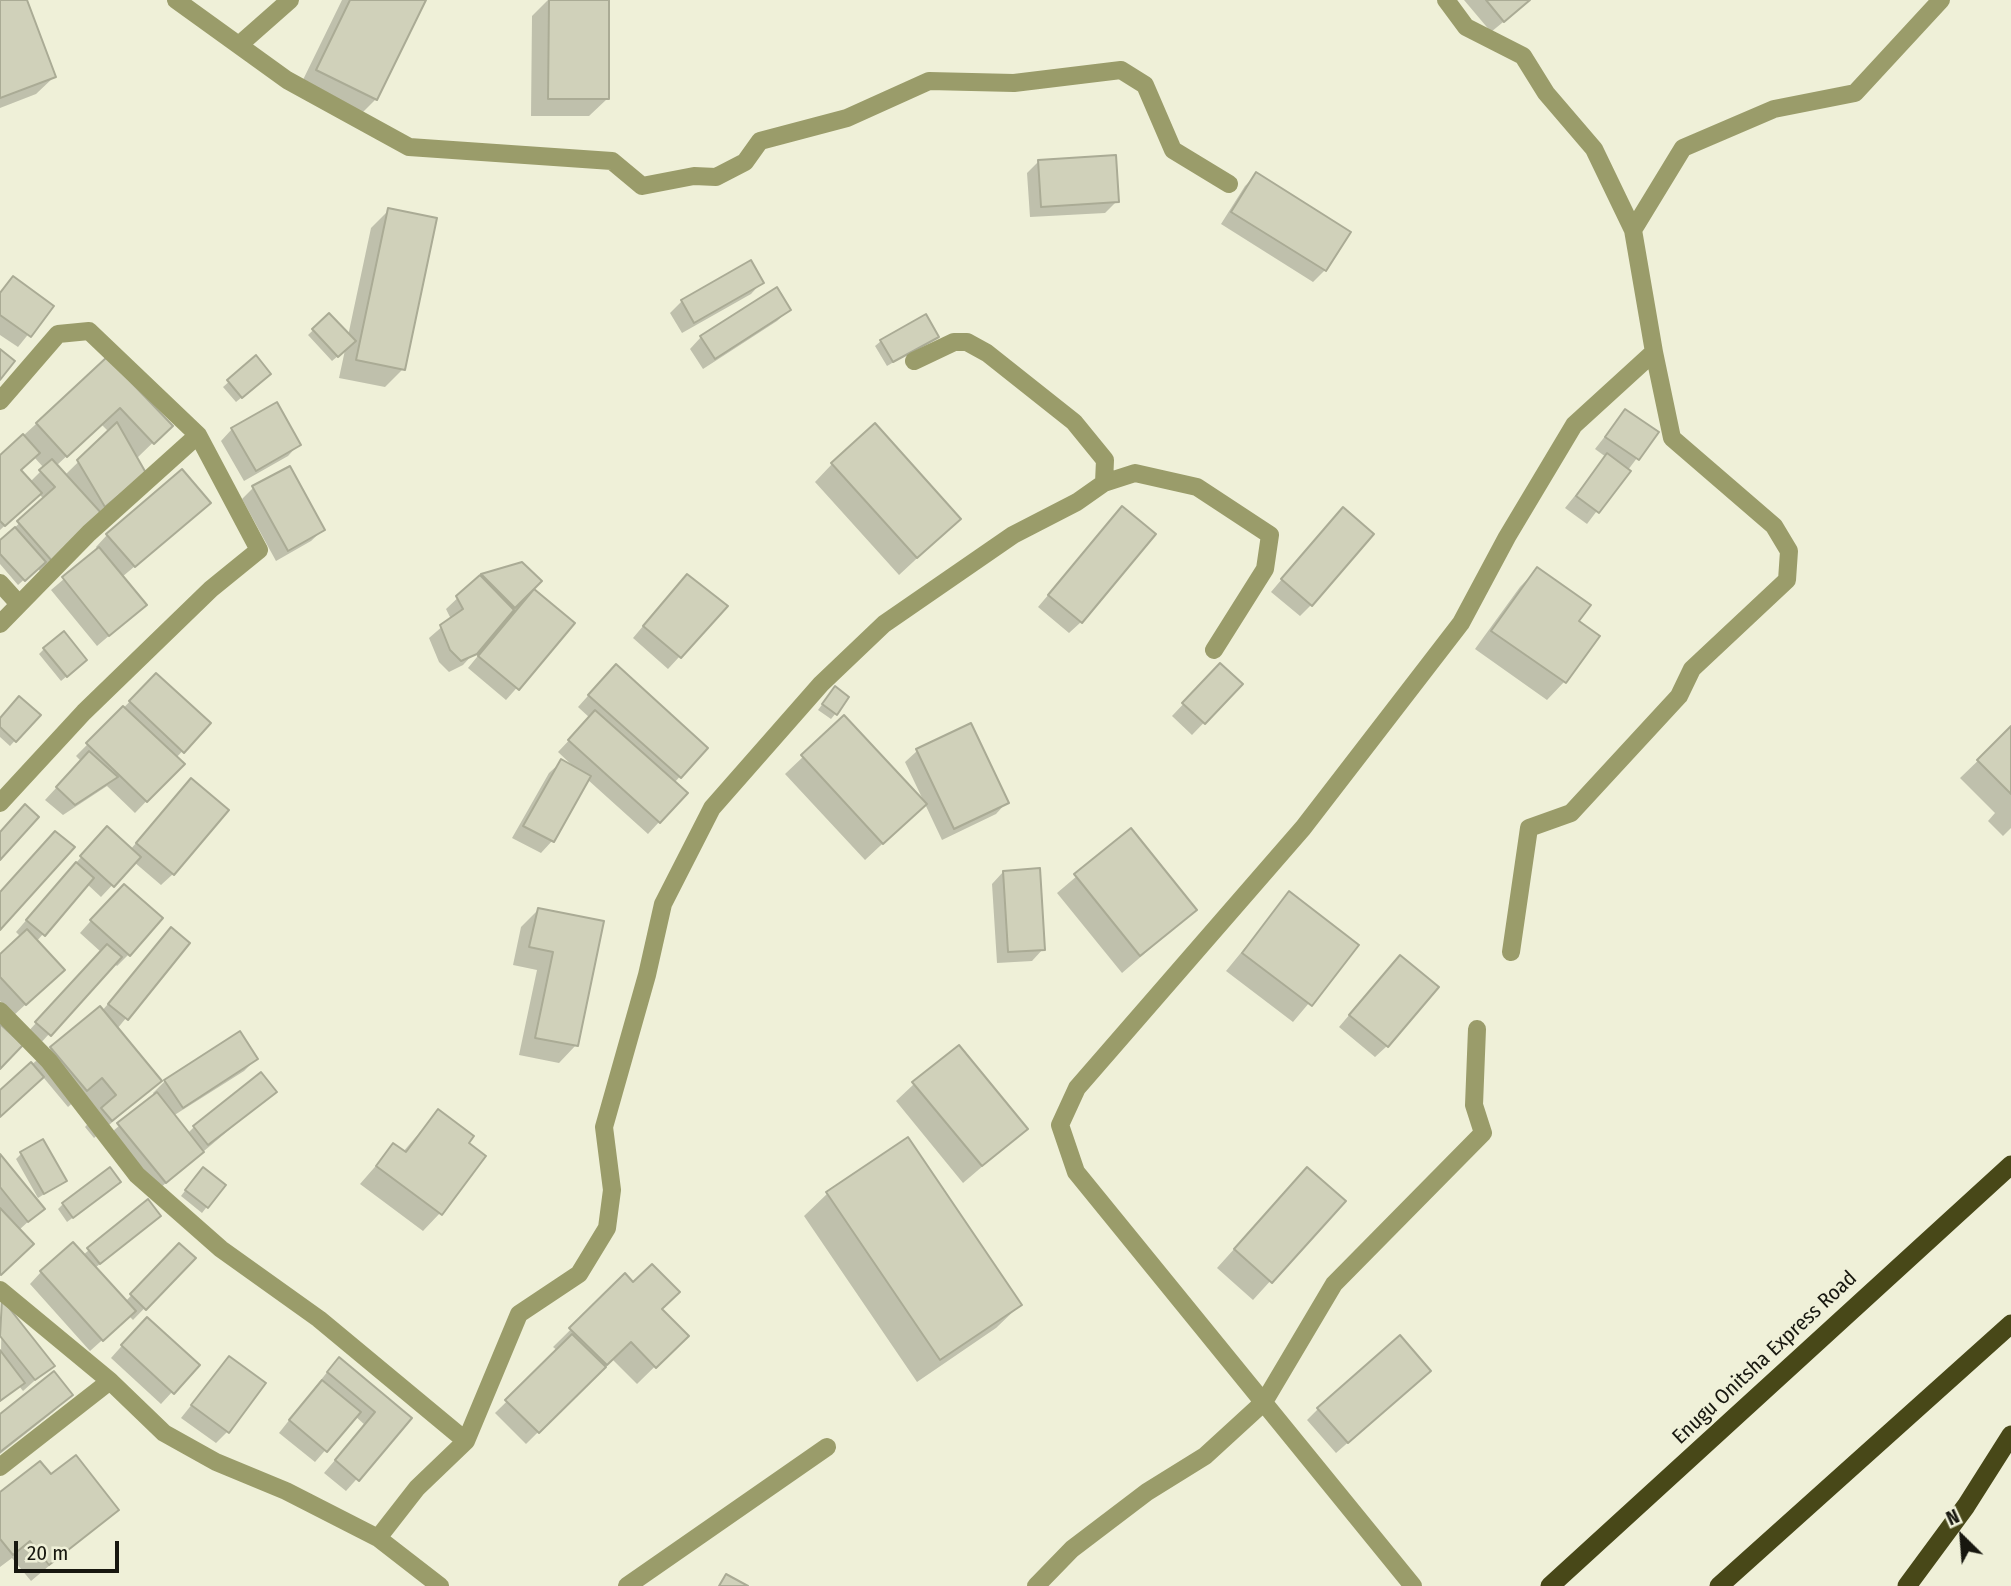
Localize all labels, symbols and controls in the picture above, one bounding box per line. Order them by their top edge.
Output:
street label: Enugu Onitsha Express Road [1668,1266,1862,1450]
north arrow [1927,1502,1997,1572]
text: N [1943,1505,1963,1530]
scale bar [18,1526,122,1570]
text: 20 m [27,1540,68,1566]

